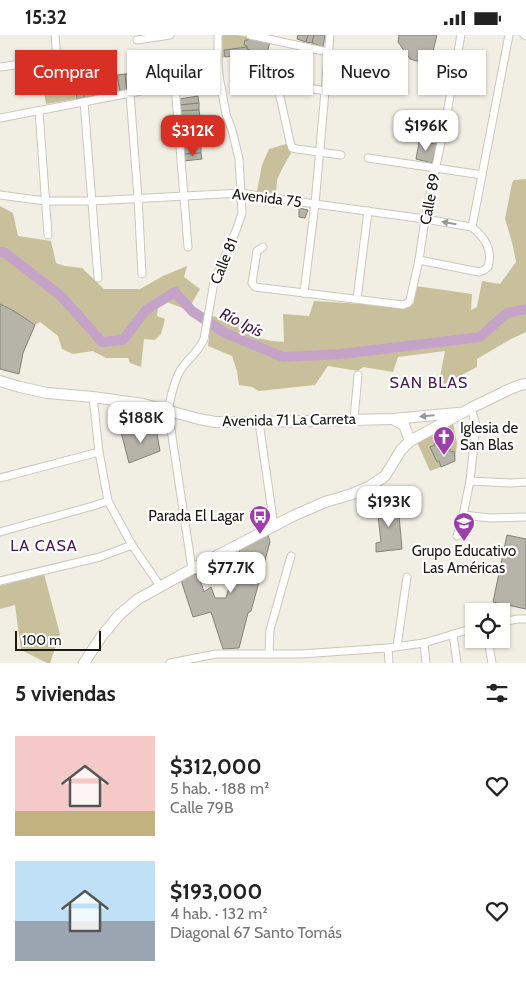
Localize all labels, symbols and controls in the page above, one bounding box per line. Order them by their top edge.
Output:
text: 15:32 [25,6,67,29]
chip: Comprar [15,50,117,95]
chip: Alquilar [127,50,220,95]
chip: Filtros [230,50,313,95]
chip: Nuevo [323,50,408,95]
chip: Piso [418,50,486,95]
pin: $196K [391,109,461,152]
pin: $312K [158,115,228,157]
text: $196K [404,116,448,135]
text: $312K [172,121,214,140]
street label: Calle 89 [416,172,444,226]
street label: Avenida 75 [231,185,303,211]
one-way arrow [440,219,456,227]
street label: Calle 81 [207,235,241,287]
water label: Río Ipís [217,304,267,341]
district label: SAN BLAS [390,373,468,392]
pin: $188K [106,401,176,444]
text: $188K [119,408,163,427]
street label: Avenida 71 La Carreta [222,410,357,430]
one-way arrow [419,412,435,420]
place label: Iglesia de San Blas [460,419,519,454]
church icon: Iglesia de San Blas [432,425,456,456]
pin: $193K [354,485,424,528]
text: $193K [368,492,410,511]
bus stop icon: Parada El Lagar [248,504,272,535]
place label: Parada El Lagar [148,507,244,525]
school or university icon: Grupo Educativo Las Américas [452,511,476,542]
district label: LA CASA [10,536,78,555]
place label: Grupo Educativo Las Américas [412,542,516,577]
pin: $77.7K [190,551,272,594]
text: $77.7K [208,558,254,577]
map controls [465,603,510,648]
button: locate [465,603,510,648]
scale bar [15,628,101,651]
text: 100 m [22,631,62,649]
icon: filters [483,679,511,707]
text: 5 viviendas [15,681,116,706]
text: $312,000 [170,754,262,779]
icon: home [55,756,115,816]
icon: heart [483,772,511,800]
text: 5 hab. · 188 m² [170,779,269,798]
text: Calle 79B [170,798,234,817]
text: $193,000 [170,879,262,904]
icon: home [55,881,115,941]
icon: heart [483,897,511,925]
text: 4 hab. · 132 m² [170,904,267,923]
text: Diagonal 67 Santo Tomás [170,923,342,942]

